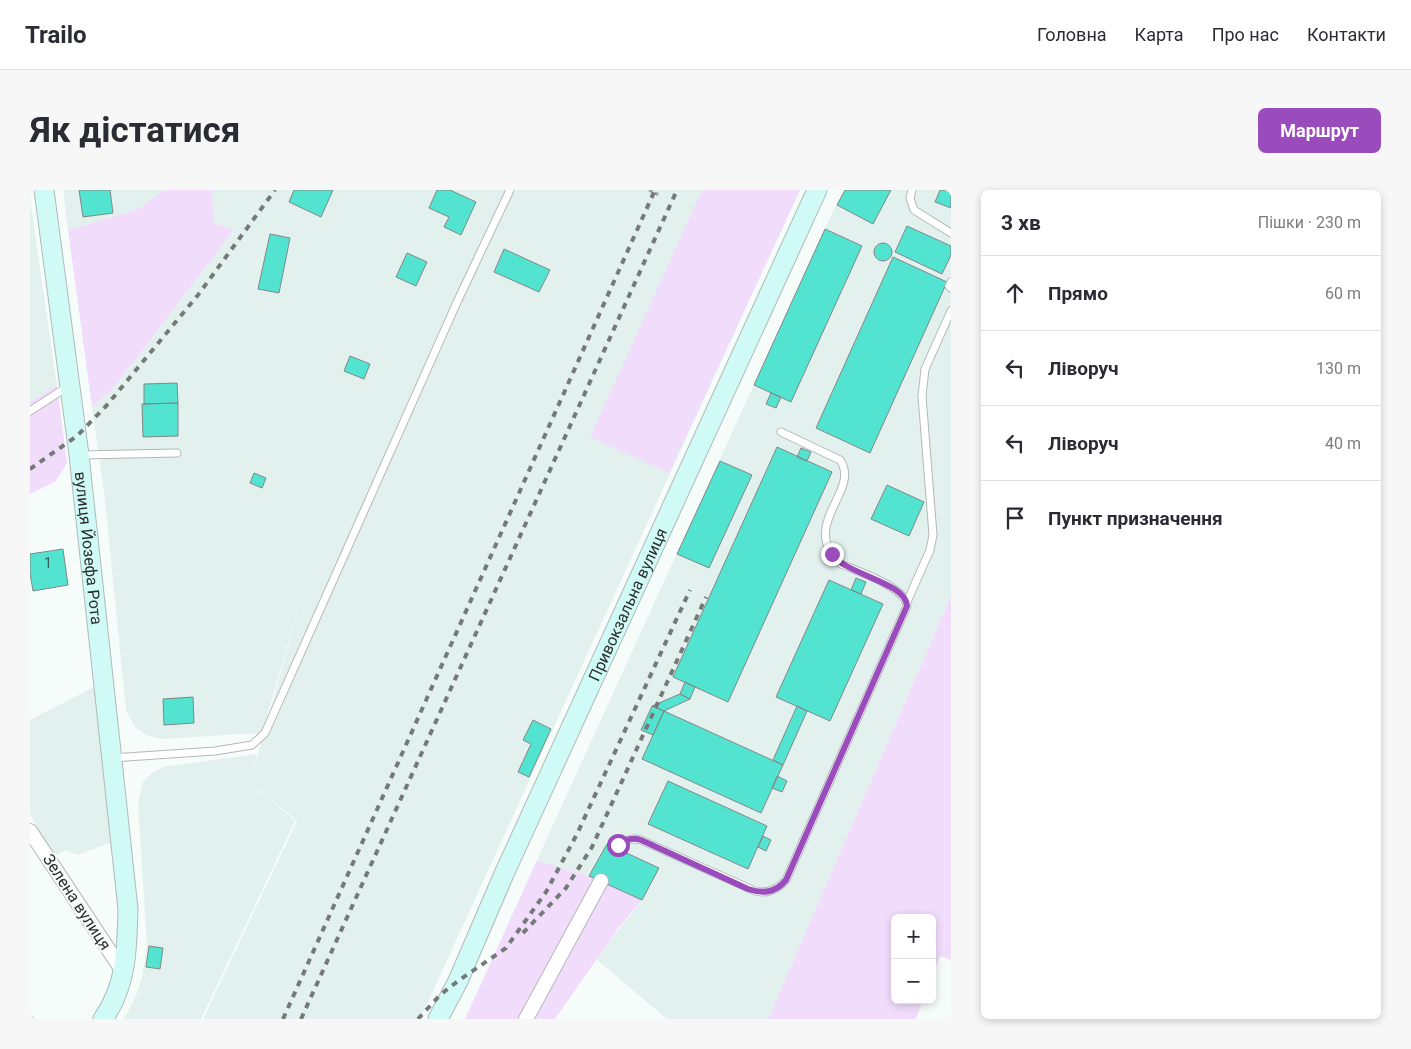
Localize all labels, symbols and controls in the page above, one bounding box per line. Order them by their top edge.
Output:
text: Trailo [25,21,87,49]
text: Головна [1037,24,1107,45]
text: Карта [1135,24,1184,45]
text: Про нас [1212,24,1279,45]
text: Контакти [1307,24,1386,45]
button: Маршрут [1258,108,1381,153]
text: Як дістатися [30,110,240,151]
text: 3 хв [1001,211,1041,235]
text: Пішки · 230 m [1258,213,1361,232]
icon: ahead [1001,279,1029,307]
text: Прямо [1048,282,1108,305]
text: 60 m [1325,284,1361,303]
icon: left [1001,354,1029,382]
text: Ліворуч [1048,357,1119,380]
text: 130 m [1316,359,1361,378]
icon: left [1001,429,1029,457]
text: Ліворуч [1048,432,1119,455]
text: 40 m [1325,434,1361,453]
street label: вулиця Йозефа Рота [71,471,107,626]
icon: arrive [1001,504,1029,532]
text: Пункт призначення [1048,507,1223,530]
street label: Привокзальна вулиця [584,525,671,684]
route end [821,543,844,566]
house number: 1 [44,555,52,571]
route start [607,834,630,857]
street label: Зелена вулиця [39,850,115,954]
map controls [891,914,936,1004]
button: + [891,914,936,959]
button: − [891,959,936,1004]

